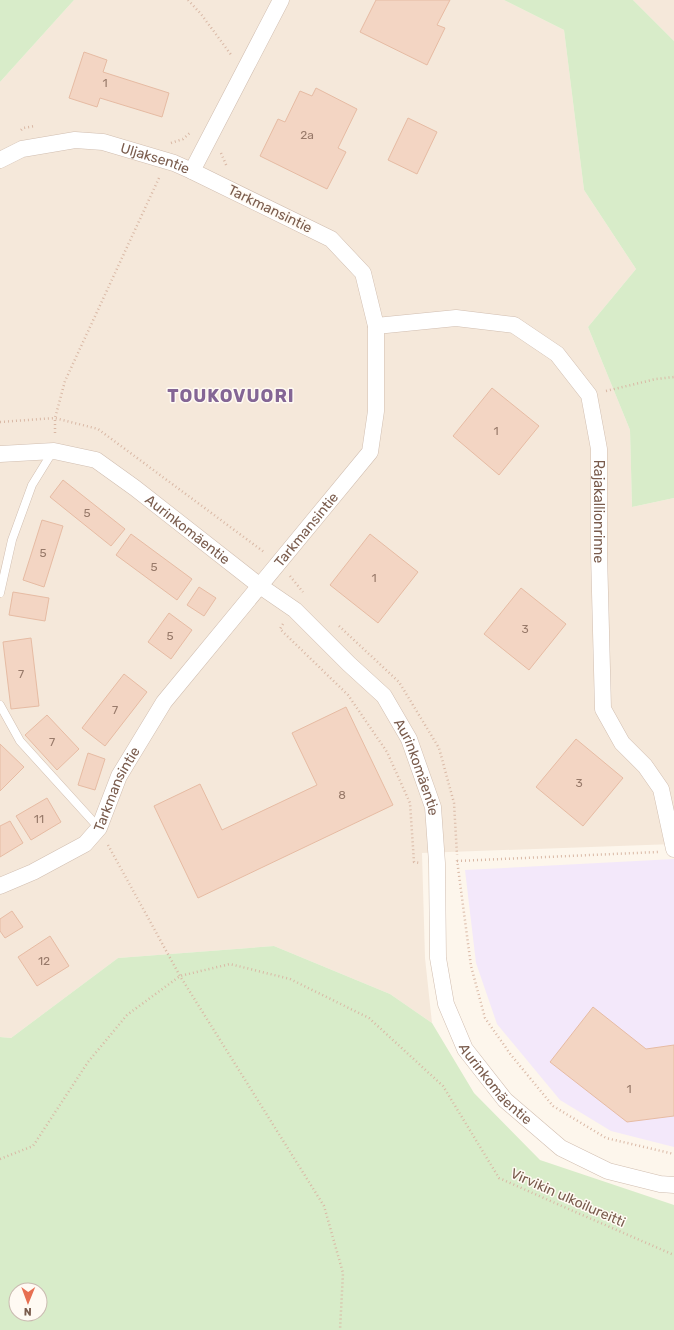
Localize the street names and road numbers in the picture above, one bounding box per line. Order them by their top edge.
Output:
street label: Uljaksentie [119,139,193,177]
street label: Tarkmansintie [225,181,315,237]
street label: Rajakallionrinne [591,460,608,563]
street label: Tarkmansintie [271,489,342,570]
street label: Aurinkomäentie [142,491,234,568]
street label: Aurinkomäentie [390,715,442,816]
street label: Tarkmansintie [90,743,143,834]
street label: Aurinkomäentie [455,1041,536,1128]
street label: Virvikin ulkoilureitti [508,1165,628,1231]

